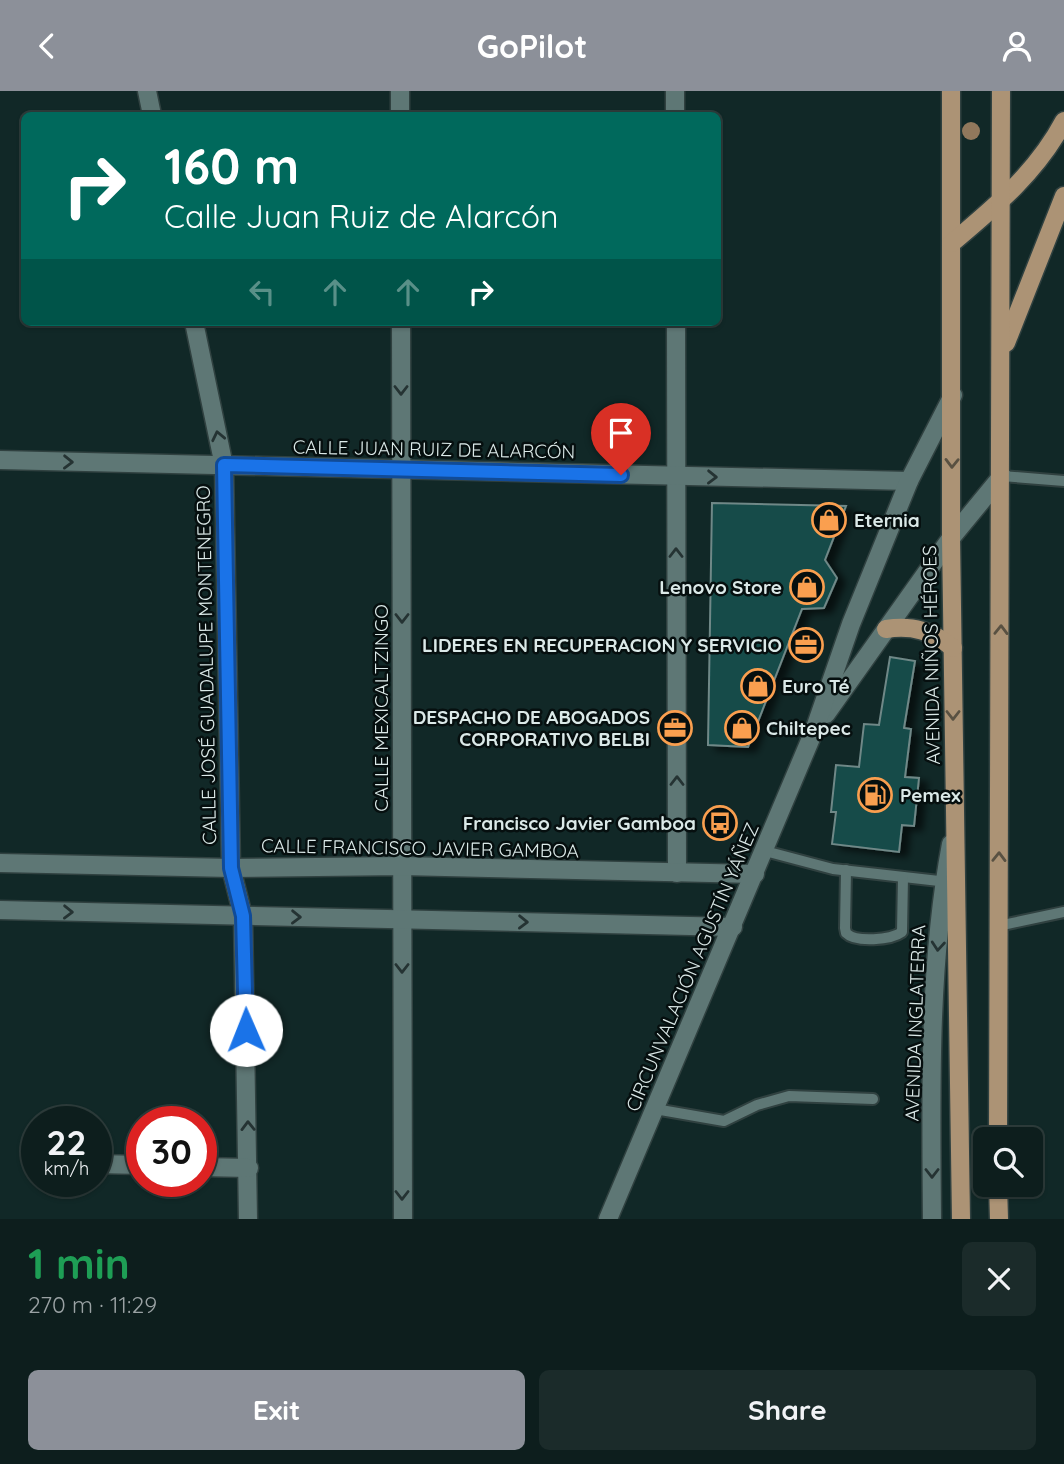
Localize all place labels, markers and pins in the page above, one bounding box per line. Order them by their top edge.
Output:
pin [591,403,651,475]
shop icon: Eternia [810,501,848,539]
place label: Eternia [854,508,920,532]
shop icon: Lenovo Store [788,568,826,606]
place label: Lenovo Store [659,575,782,599]
office icon: LIDERES EN RECUPERACION Y SERVICIO [787,626,825,664]
place label: LIDERES EN RECUPERACION Y SERVICIO [422,633,782,657]
shop icon: Euro Té [739,667,777,705]
place label: Euro Té [782,674,850,698]
place label: DESPACHO DE ABOGADOS CORPORATIVO BELBI [413,705,650,751]
office icon: DESPACHO DE ABOGADOS CORPORATIVO BELBI [656,709,694,747]
shop icon: Chiltepec [723,709,761,747]
place label: Chiltepec [766,716,851,740]
fuel station icon: Pemex [856,776,894,814]
place label: Pemex [900,783,960,807]
bus stop icon: Francisco Javier Gamboa [701,804,739,842]
place label: Francisco Javier Gamboa [463,811,696,835]

